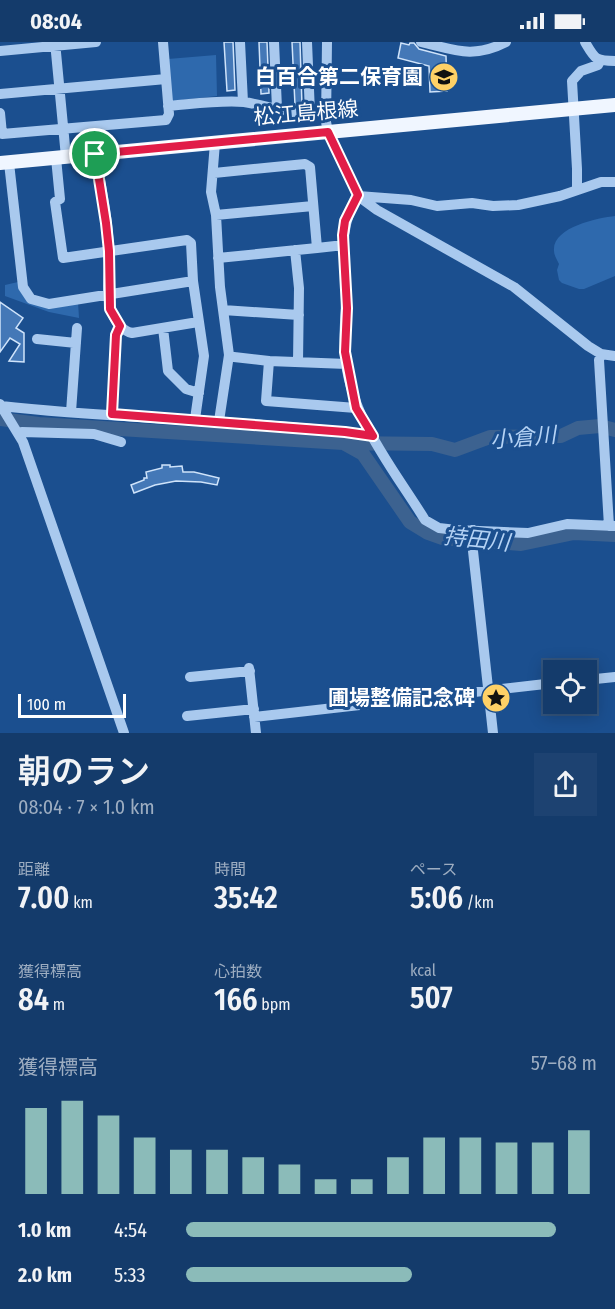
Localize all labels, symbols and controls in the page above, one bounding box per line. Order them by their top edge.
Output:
text: 08:04 [30,8,82,35]
school or university icon: 白百合第二保育園 [428,61,460,93]
place label: 白百合第二保育園 [255,64,423,90]
street label: 松江島根線 [253,95,359,131]
pin [69,128,120,179]
icon: arrive [78,137,111,170]
water label: 小倉川 [489,421,559,454]
water label: 持田川 [443,523,513,557]
map controls [543,660,597,714]
button: locate [543,660,597,714]
place icon: 圃場整備記念碑 [480,682,512,714]
place label: 圃場整備記念碑 [328,685,475,711]
scale bar [18,691,126,718]
text: 100 m [27,695,66,714]
text: 朝のラン [18,752,150,792]
button: share [534,753,597,816]
text: 08:04 · 7 × 1.0 km [18,795,155,819]
text: 距離 [18,860,50,879]
text: 時間 [214,860,246,879]
text: ペース [410,860,457,879]
text: 7.00 [18,880,69,916]
text: 35:42 [214,880,278,916]
text: 5:06 [410,880,463,916]
text: km [69,893,93,912]
text: /km [463,893,494,912]
text: kcal [410,961,436,980]
text: 獲得標高 [18,962,82,981]
text: 心拍数 [214,962,262,981]
text: 507 [410,980,453,1016]
text: 84 [18,982,49,1018]
text: 166 [214,982,257,1018]
text: m [49,995,65,1014]
text: bpm [257,995,291,1014]
text: 57–68 m [531,1051,597,1075]
text: 獲得標高 [18,1055,98,1079]
text: 1.0 km [18,1218,71,1242]
text: 4:54 [114,1218,147,1242]
text: 2.0 km [18,1263,72,1287]
text: 5:33 [114,1263,146,1287]

